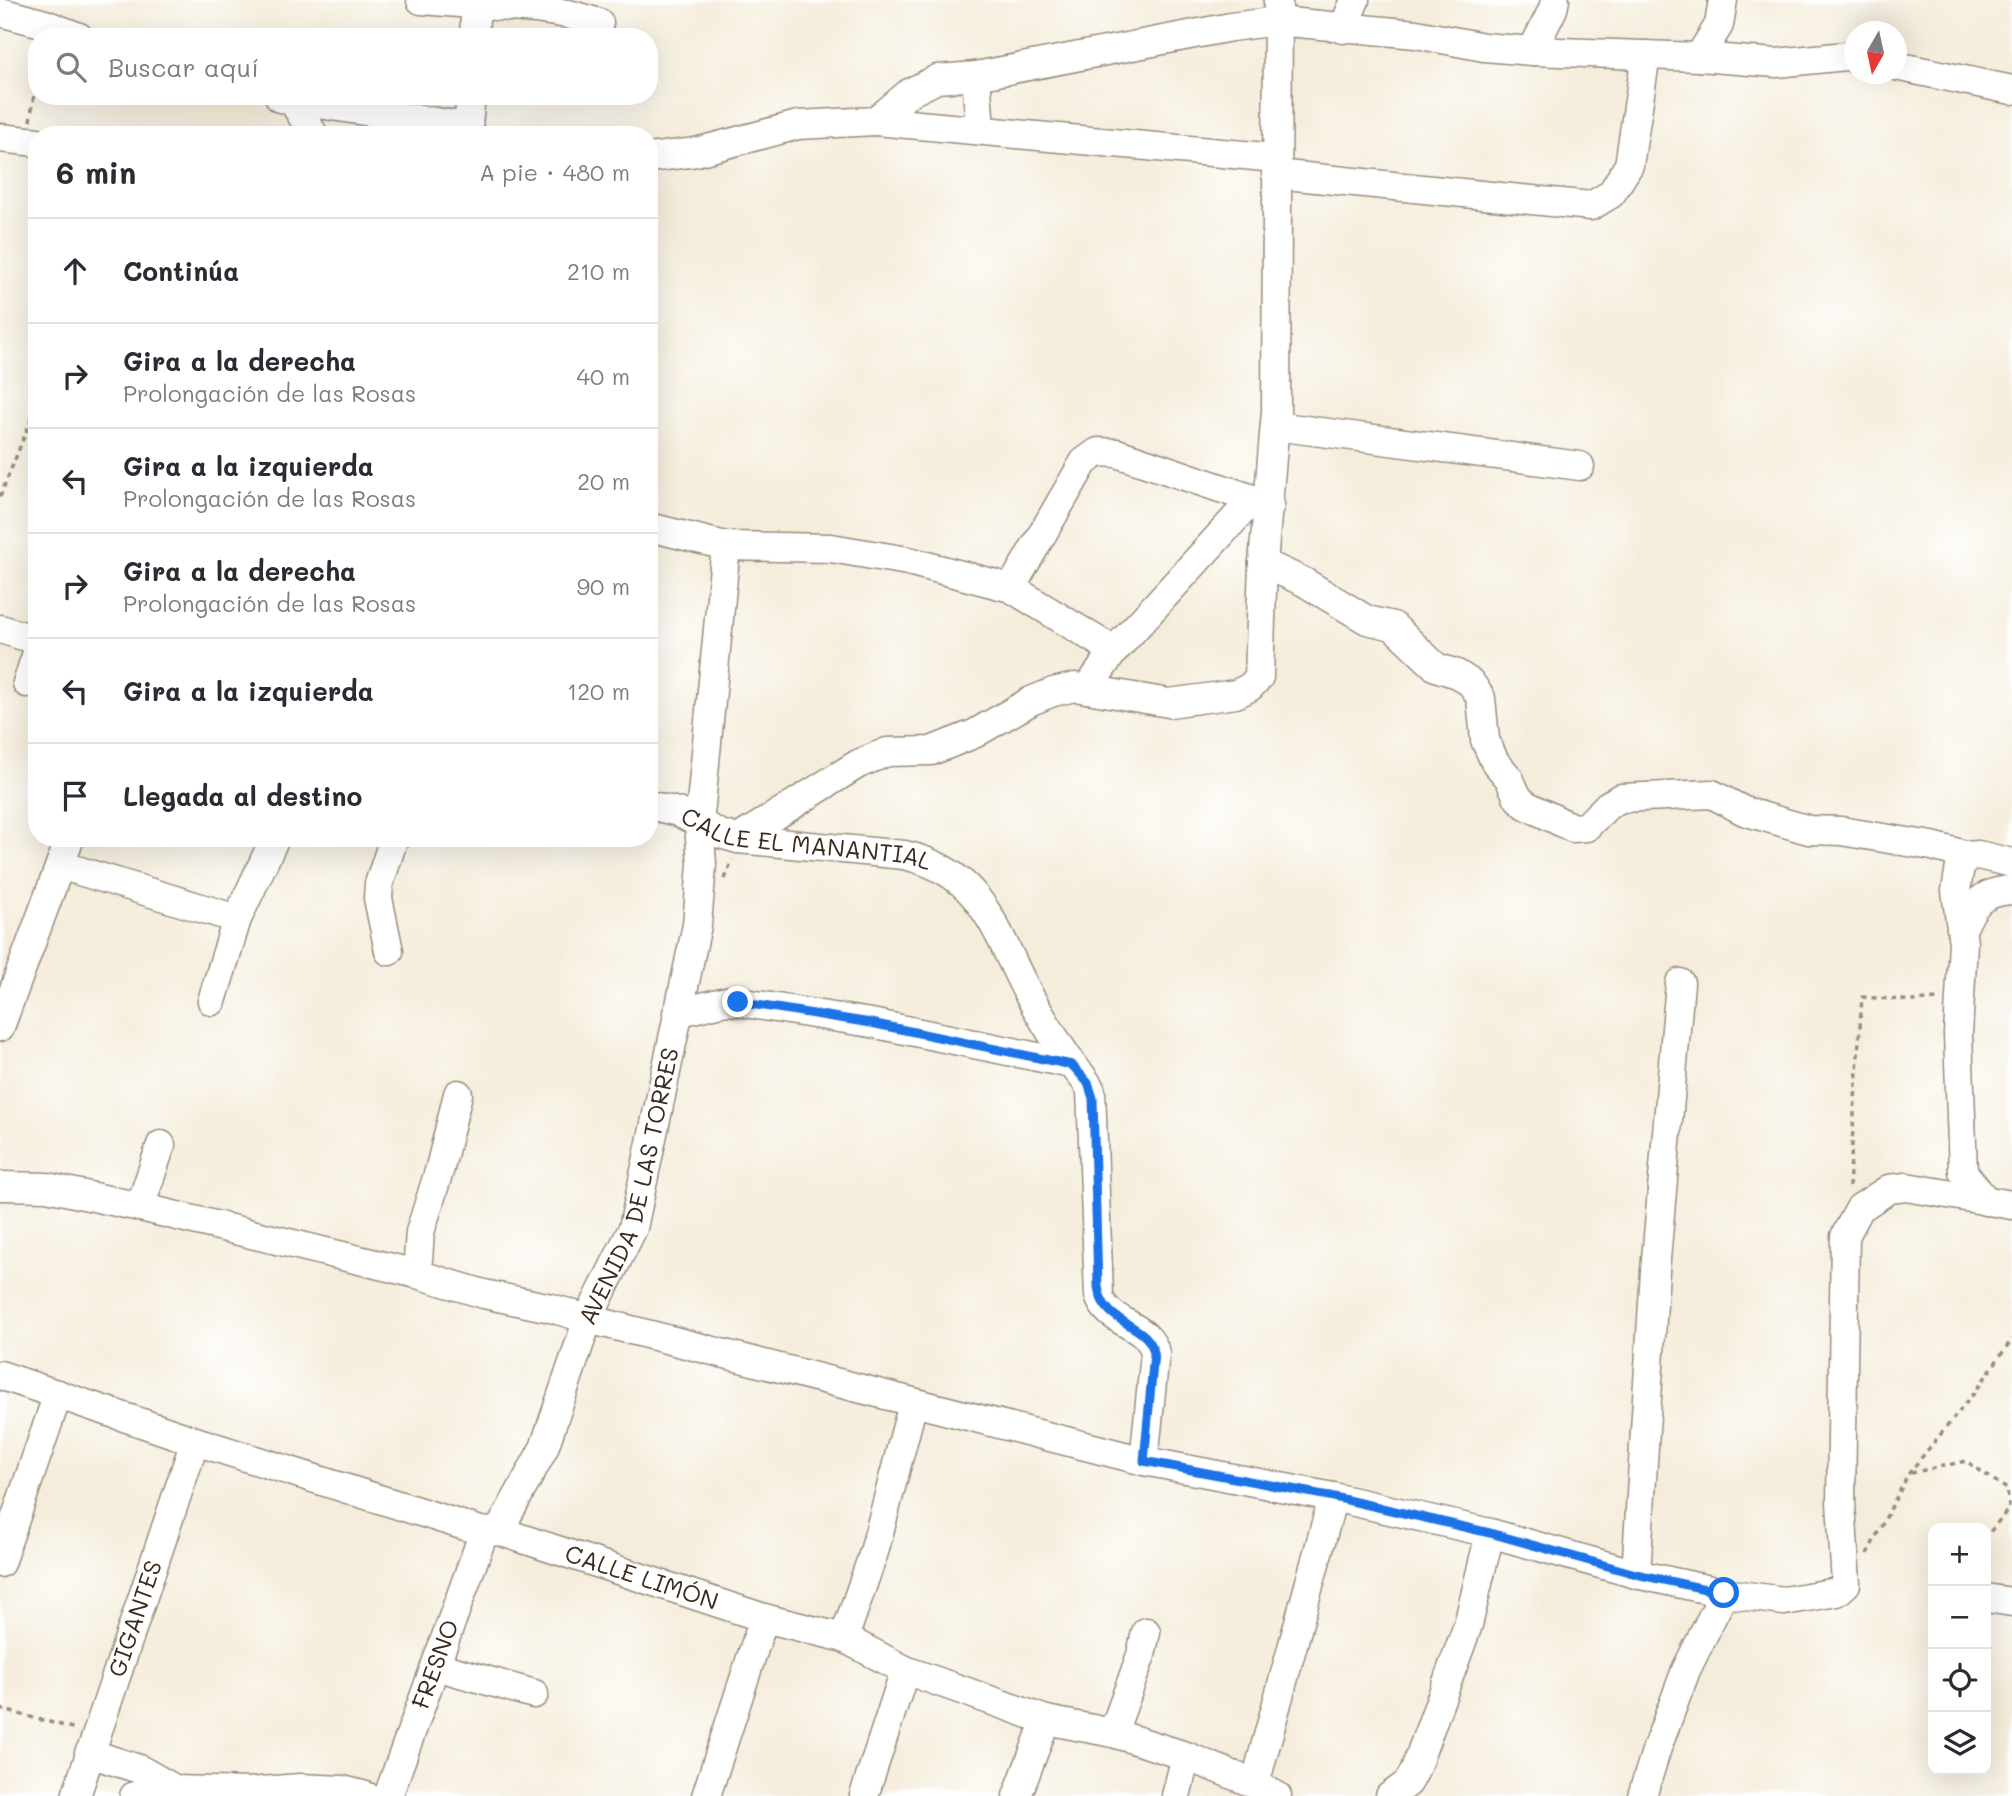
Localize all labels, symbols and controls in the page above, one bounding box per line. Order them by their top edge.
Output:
north arrow [1844,21,1907,84]
search box [28,28,658,105]
icon: search [52,48,90,86]
text: Buscar aquí [108,50,259,84]
text: 6 min [56,152,136,192]
text: A pie · 480 m [479,157,630,187]
icon: ahead [56,252,94,290]
text: Continúa [123,254,239,288]
text: 210 m [567,256,630,286]
text: Gira a la derecha [123,344,356,378]
icon: right [56,357,94,395]
text: 40 m [577,361,630,391]
text: Prolongación de las Rosas [123,378,416,408]
text: Gira a la izquierda [123,449,374,483]
icon: left [56,462,94,500]
text: 20 m [577,466,630,496]
text: Prolongación de las Rosas [123,483,416,513]
text: Gira a la derecha [123,554,356,588]
icon: right [56,567,94,605]
text: 90 m [577,571,630,601]
text: Prolongación de las Rosas [123,588,416,618]
icon: left [56,672,94,710]
text: Gira a la izquierda [123,674,374,708]
text: 120 m [567,676,630,706]
icon: arrive [56,777,94,815]
text: Llegada al destino [123,779,362,813]
street label: CALLE EL MANANTIAL [676,799,937,876]
route end [722,986,753,1017]
street label: AVENIDA DE LAS TORRES [571,1045,685,1329]
map controls [1928,1523,1991,1775]
button: + [1928,1523,1991,1586]
street label: CALLE LIMÓN [561,1537,723,1616]
street label: GIGANTES [100,1556,168,1681]
route start [1708,1577,1739,1608]
button: − [1928,1586,1991,1649]
street label: FRESNO [404,1615,465,1713]
button: locate [1928,1649,1991,1712]
button: layers [1928,1712,1991,1775]

